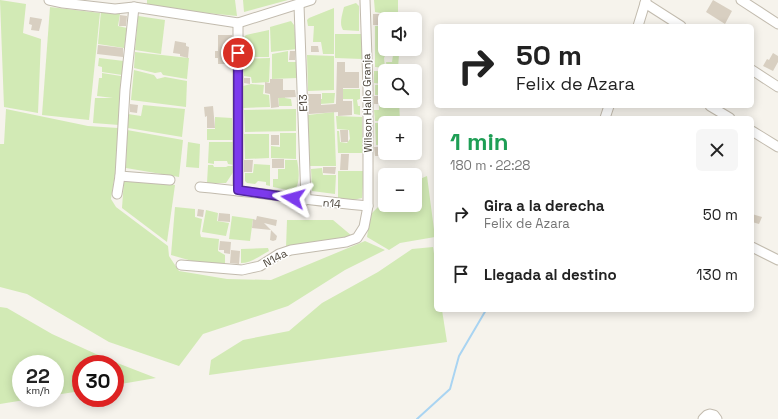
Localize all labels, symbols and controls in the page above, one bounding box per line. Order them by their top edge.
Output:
map controls [378,12,422,212]
button: sound [378,12,422,56]
pin [221,36,255,70]
text: 50 m [516,37,582,73]
icon: right [450,40,502,92]
icon: arrive [227,42,249,64]
street label: Wilson Hallo Granja [359,53,375,153]
button: search [378,64,422,108]
text: Felix de Azara [516,72,635,95]
street label: E13 [296,94,310,112]
button: + [378,116,422,160]
text: 1 min [450,126,509,157]
button: close [696,129,738,171]
text: 180 m · 22:28 [450,157,530,174]
button: − [378,168,422,212]
position arrow [272,177,314,219]
street label: n14 [322,195,342,211]
text: Gira a la derecha [484,196,604,215]
icon: right [450,203,472,225]
text: 50 m [703,205,738,224]
text: Felix de Azara [484,215,570,232]
street label: N14a [261,246,290,270]
icon: arrive [450,263,472,285]
text: Llegada al destino [484,265,617,284]
text: 130 m [696,265,738,284]
speed limit sign: 30 [72,355,124,407]
text: 22 [26,363,50,389]
text: km/h [26,384,50,397]

